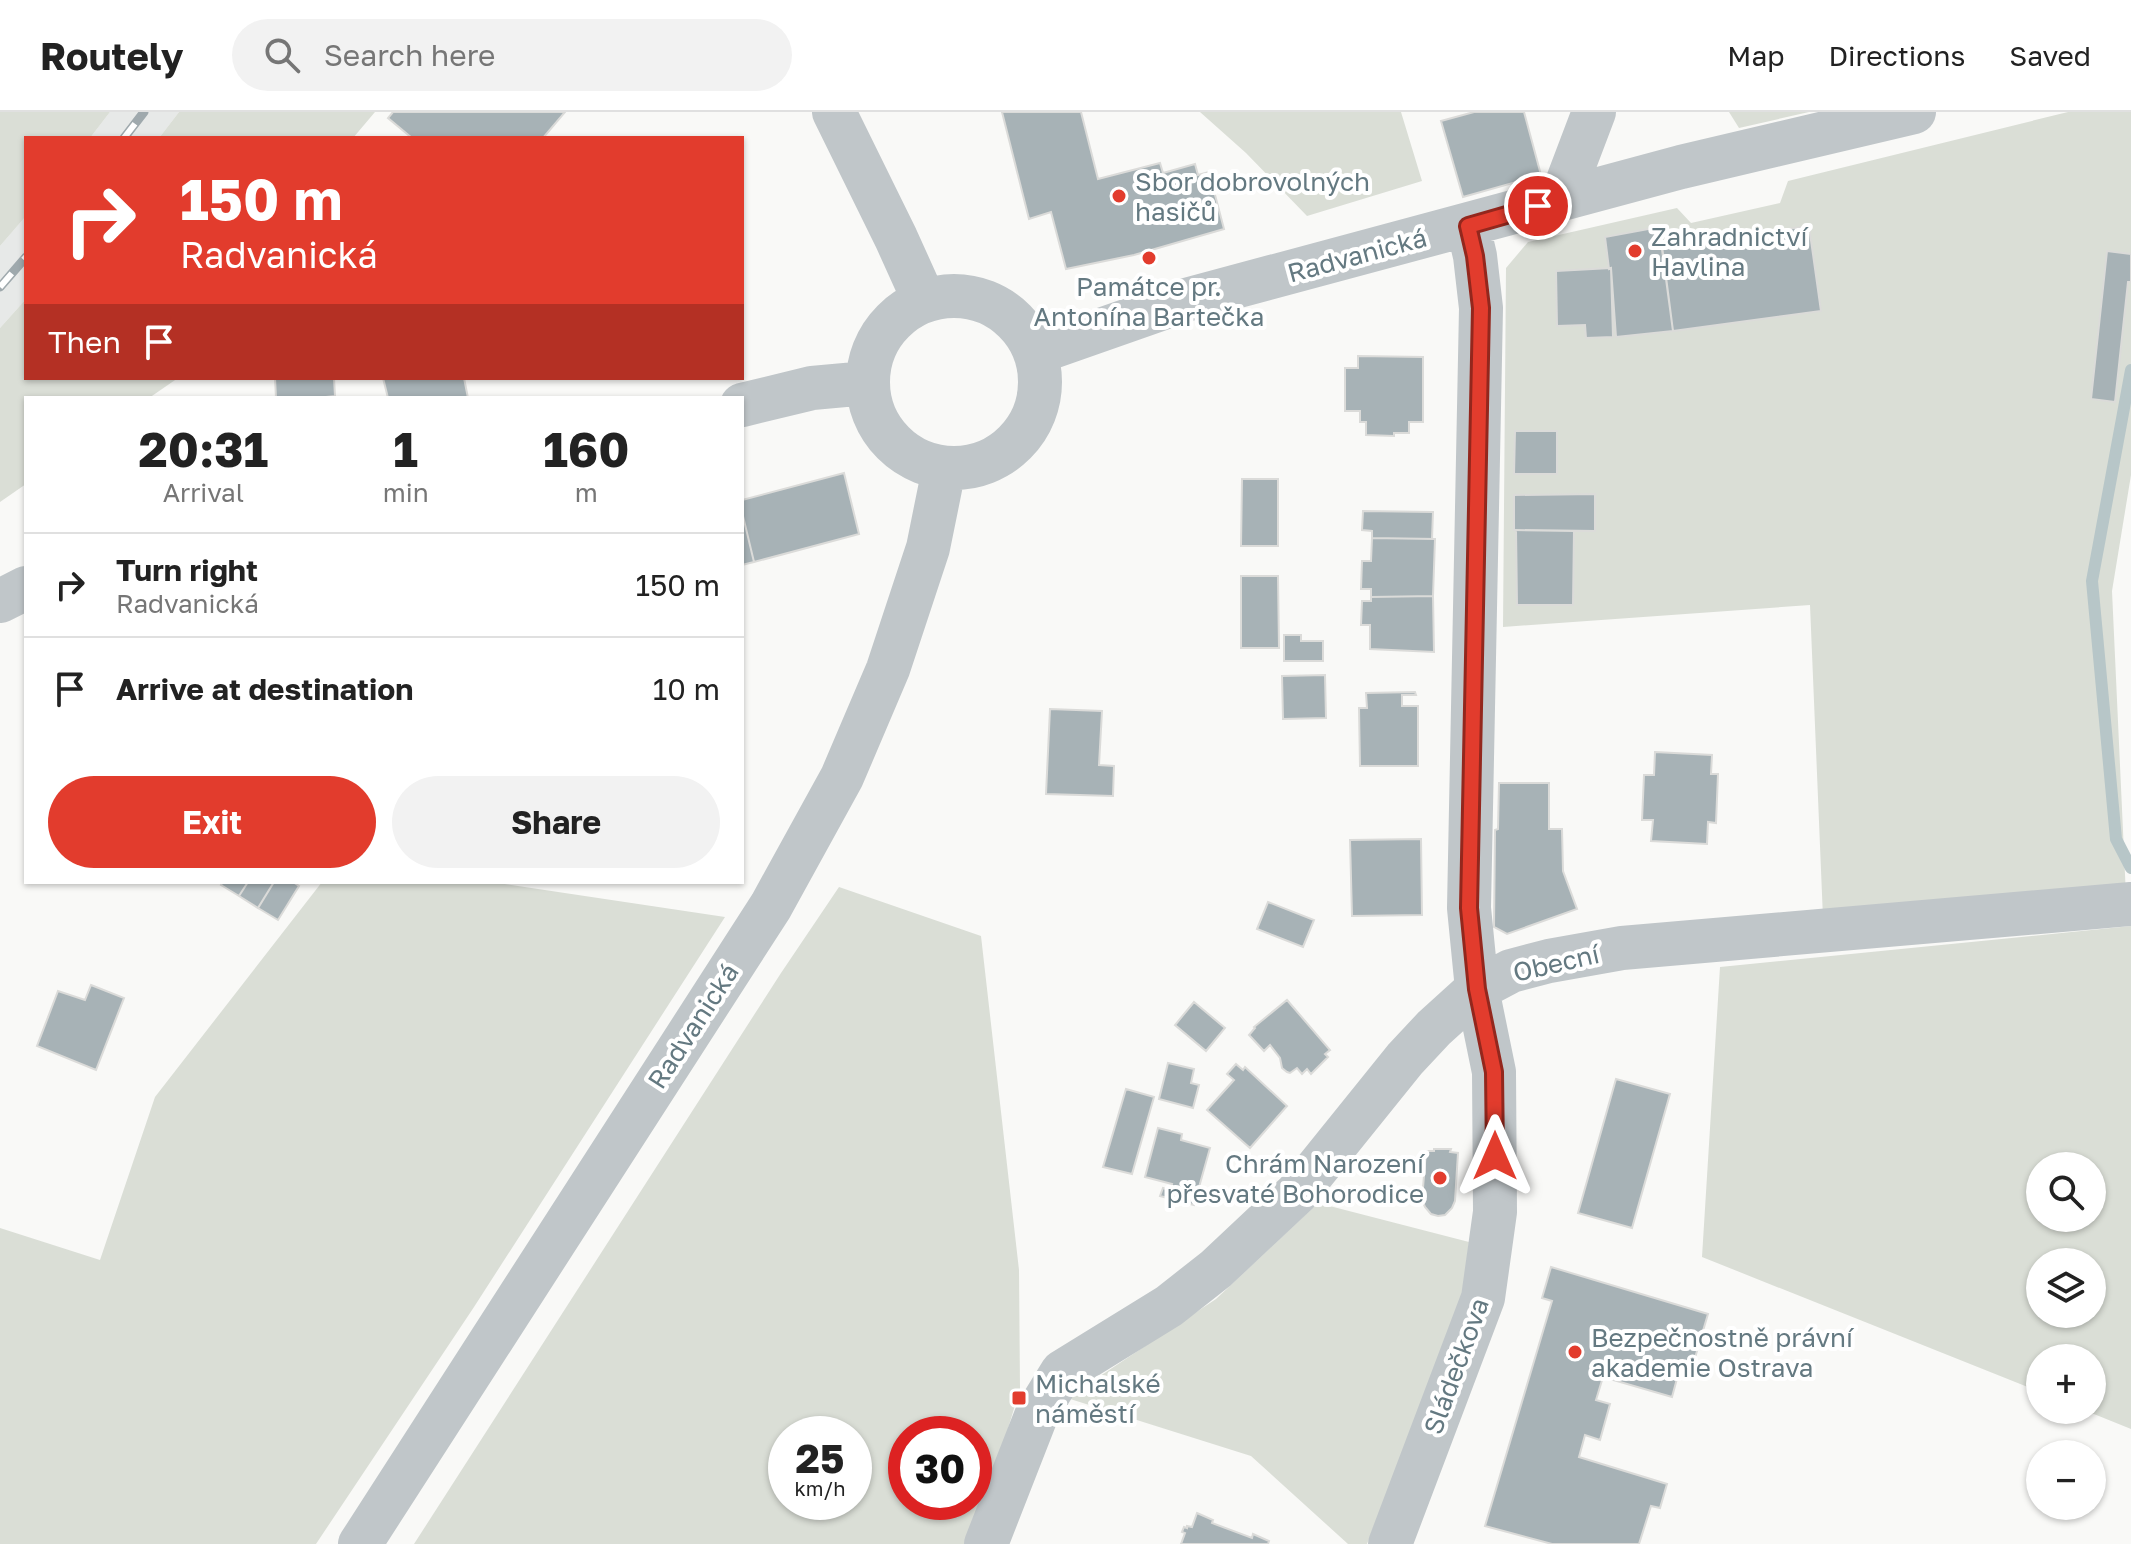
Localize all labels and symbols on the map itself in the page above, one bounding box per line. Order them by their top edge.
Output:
place label: Sbor dobrovolných hasičů [1135,166,1370,227]
pin [1504,172,1572,240]
marker: Sbor dobrovolných hasičů [1110,187,1128,205]
place label: Zahradnictví Havlina [1651,221,1809,282]
street label: Radvanická [1284,222,1430,288]
marker: Zahradnictví Havlina [1626,242,1644,260]
marker: Památce pr. Antonína Bartečka [1140,249,1158,267]
place label: Památce pr. Antonína Bartečka [1034,271,1264,332]
street label: Obecní [1510,938,1604,988]
street label: Radvanická [641,958,745,1094]
position arrow [1453,1114,1537,1198]
place label: Chrám Narození přesvaté Bohorodice [1167,1148,1426,1209]
marker: Chrám Narození přesvaté Bohorodice [1431,1169,1449,1187]
street label: Sládečkova [1417,1294,1495,1438]
place label: Bezpečnostně právní akademie Ostrava [1591,1322,1855,1383]
marker: Bezpečnostně právní akademie Ostrava [1566,1343,1584,1361]
place label: Michalské náměstí [1035,1368,1161,1429]
marker: Michalské náměstí [1010,1389,1028,1407]
speed limit sign: 30 [888,1416,992,1520]

